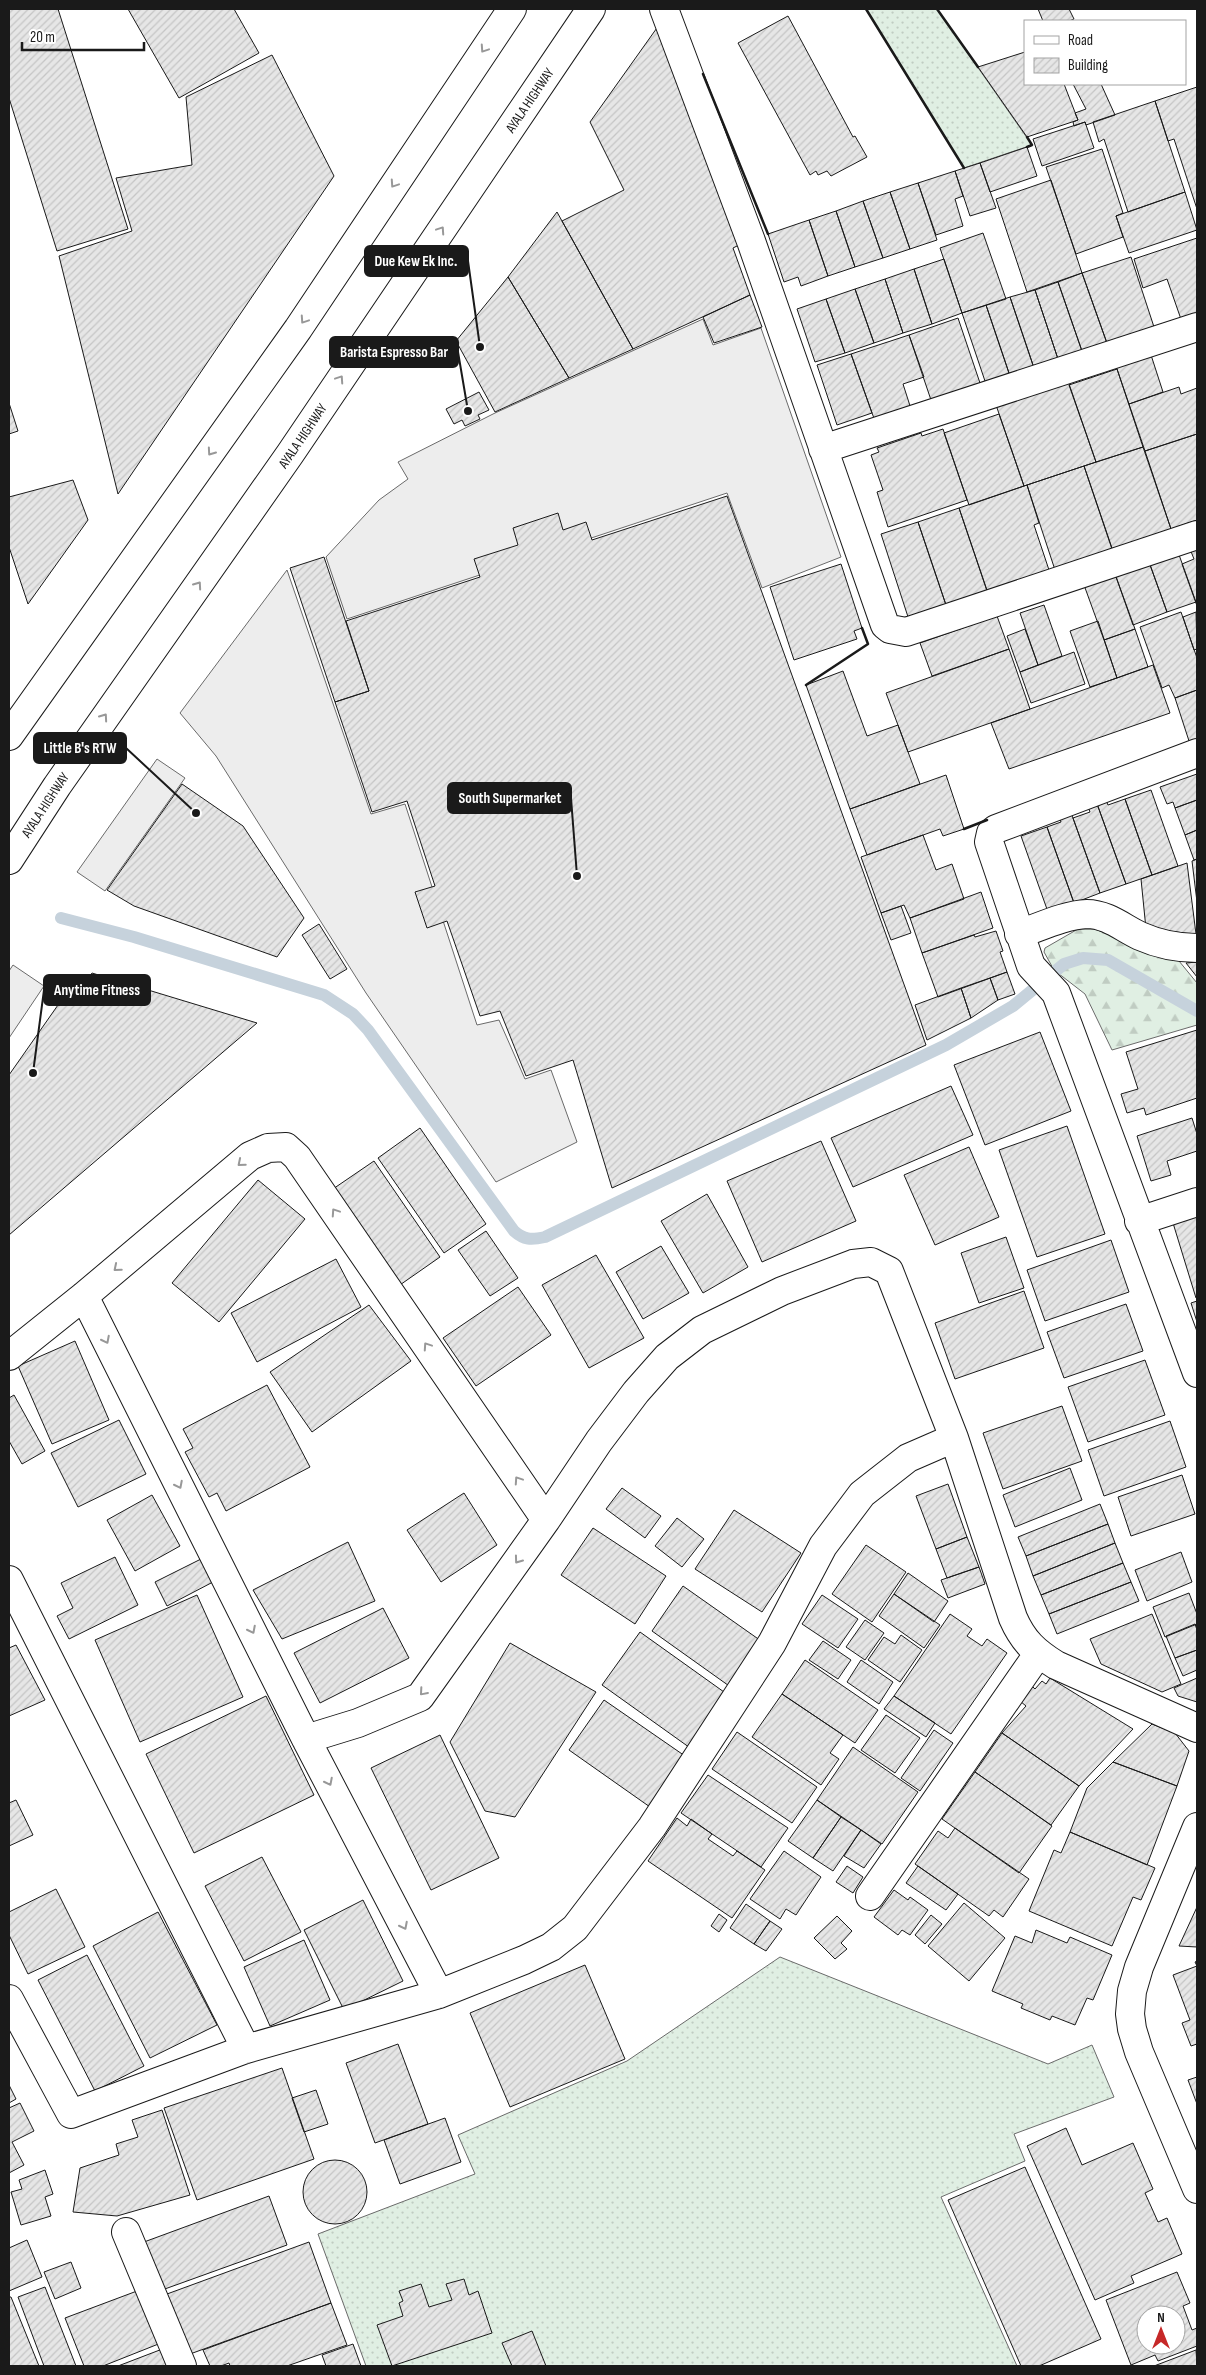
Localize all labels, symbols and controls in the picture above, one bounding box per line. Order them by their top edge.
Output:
scale bar [22,20,145,52]
legend [1024,20,1186,85]
text: 20 m [30,28,55,47]
text: Road [1068,31,1093,50]
one-way arrow [481,43,490,53]
text: Building [1068,56,1108,75]
street label: AYALA HIGHWAY [501,64,557,137]
one-way arrow [391,179,400,188]
one-way arrow [435,226,444,236]
callout: Due Kew Ek Inc. [365,246,468,276]
text: Due Kew Ek Inc. [374,252,458,271]
one-way arrow [301,314,310,323]
callout: Barista Espresso Bar [330,337,458,367]
text: Barista Espresso Bar [340,343,448,362]
one-way arrow [334,375,344,384]
street label: AYALA HIGHWAY [274,400,330,472]
one-way arrow [208,447,217,456]
one-way arrow [192,581,201,591]
one-way arrow [98,714,107,723]
callout: Little B's RTW [34,733,126,763]
text: Little B's RTW [44,739,117,758]
street label: AYALA HIGHWAY [17,769,73,841]
callout: South Supermarket [448,783,571,813]
text: South Supermarket [459,789,561,808]
callout: Anytime Fitness [44,975,150,1005]
text: Anytime Fitness [53,981,140,1000]
one-way arrow [238,1158,247,1167]
one-way arrow [332,1208,341,1218]
one-way arrow [114,1263,123,1272]
one-way arrow [100,1335,110,1344]
one-way arrow [424,1342,433,1352]
one-way arrow [515,1476,524,1486]
one-way arrow [173,1480,183,1489]
one-way arrow [515,1554,524,1564]
one-way arrow [246,1625,256,1634]
one-way arrow [419,1686,428,1695]
one-way arrow [323,1777,333,1786]
one-way arrow [398,1921,408,1930]
north arrow [1136,2305,1186,2355]
text: N [1157,2309,1165,2326]

